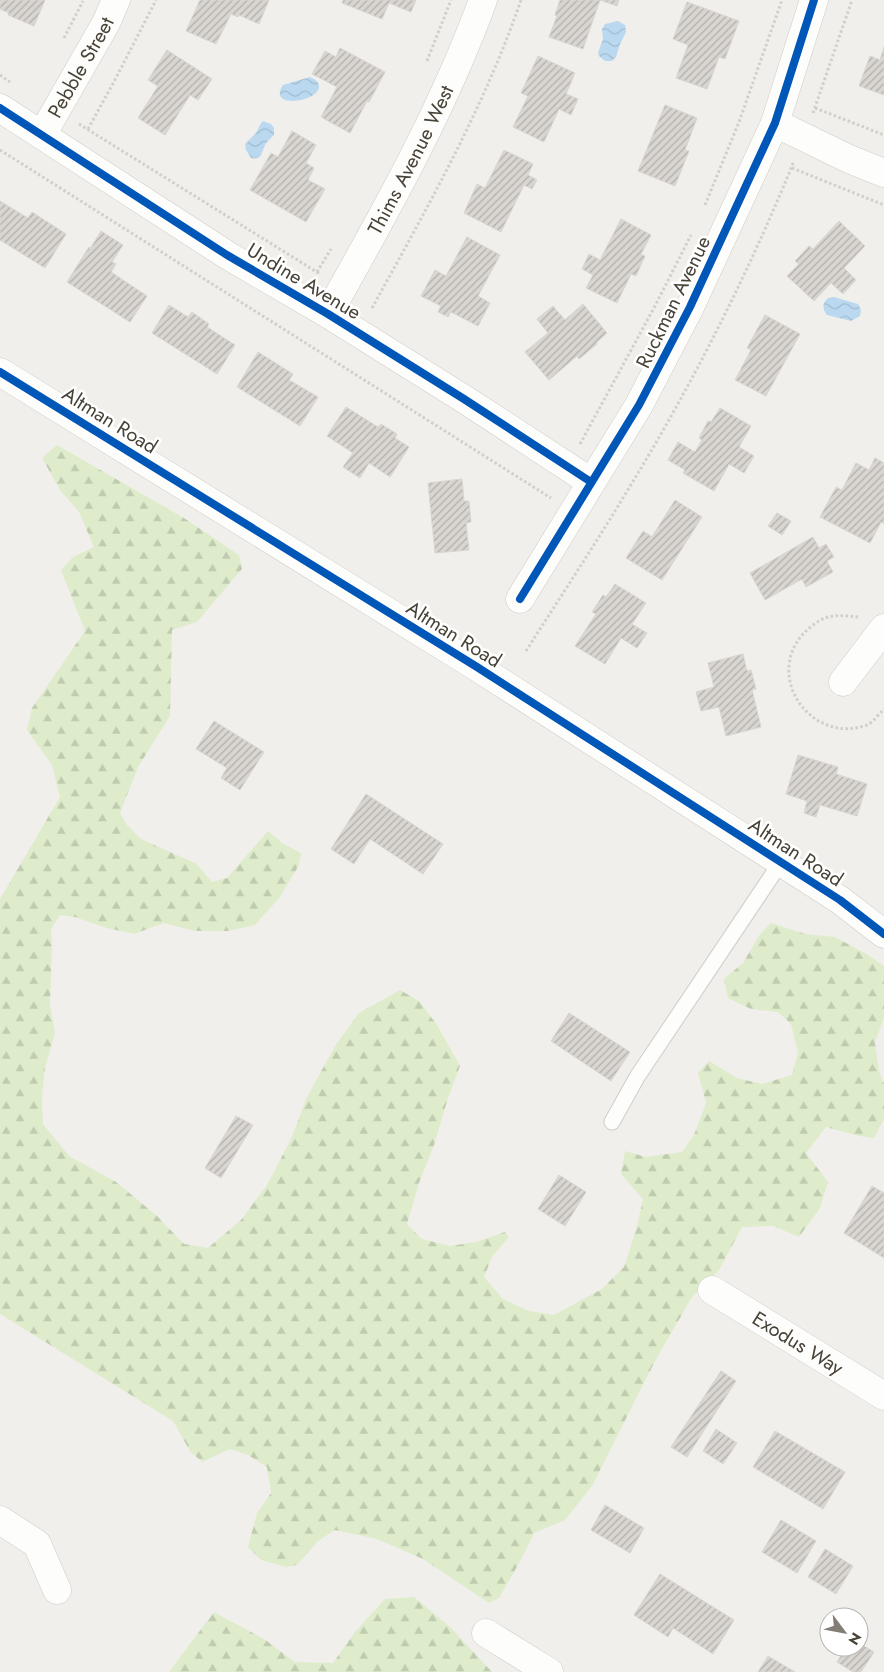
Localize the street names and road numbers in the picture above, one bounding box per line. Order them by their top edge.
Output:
street label: Pebble Street [41,13,122,123]
street label: Thims Avenue West [361,80,461,240]
street label: Ruckman Avenue [629,231,718,373]
street label: Undine Avenue [241,236,366,327]
street label: Altman Road [56,380,163,461]
street label: Altman Road [400,594,507,675]
street label: Altman Road [743,811,849,894]
street label: Exodus Way [747,1304,849,1383]

